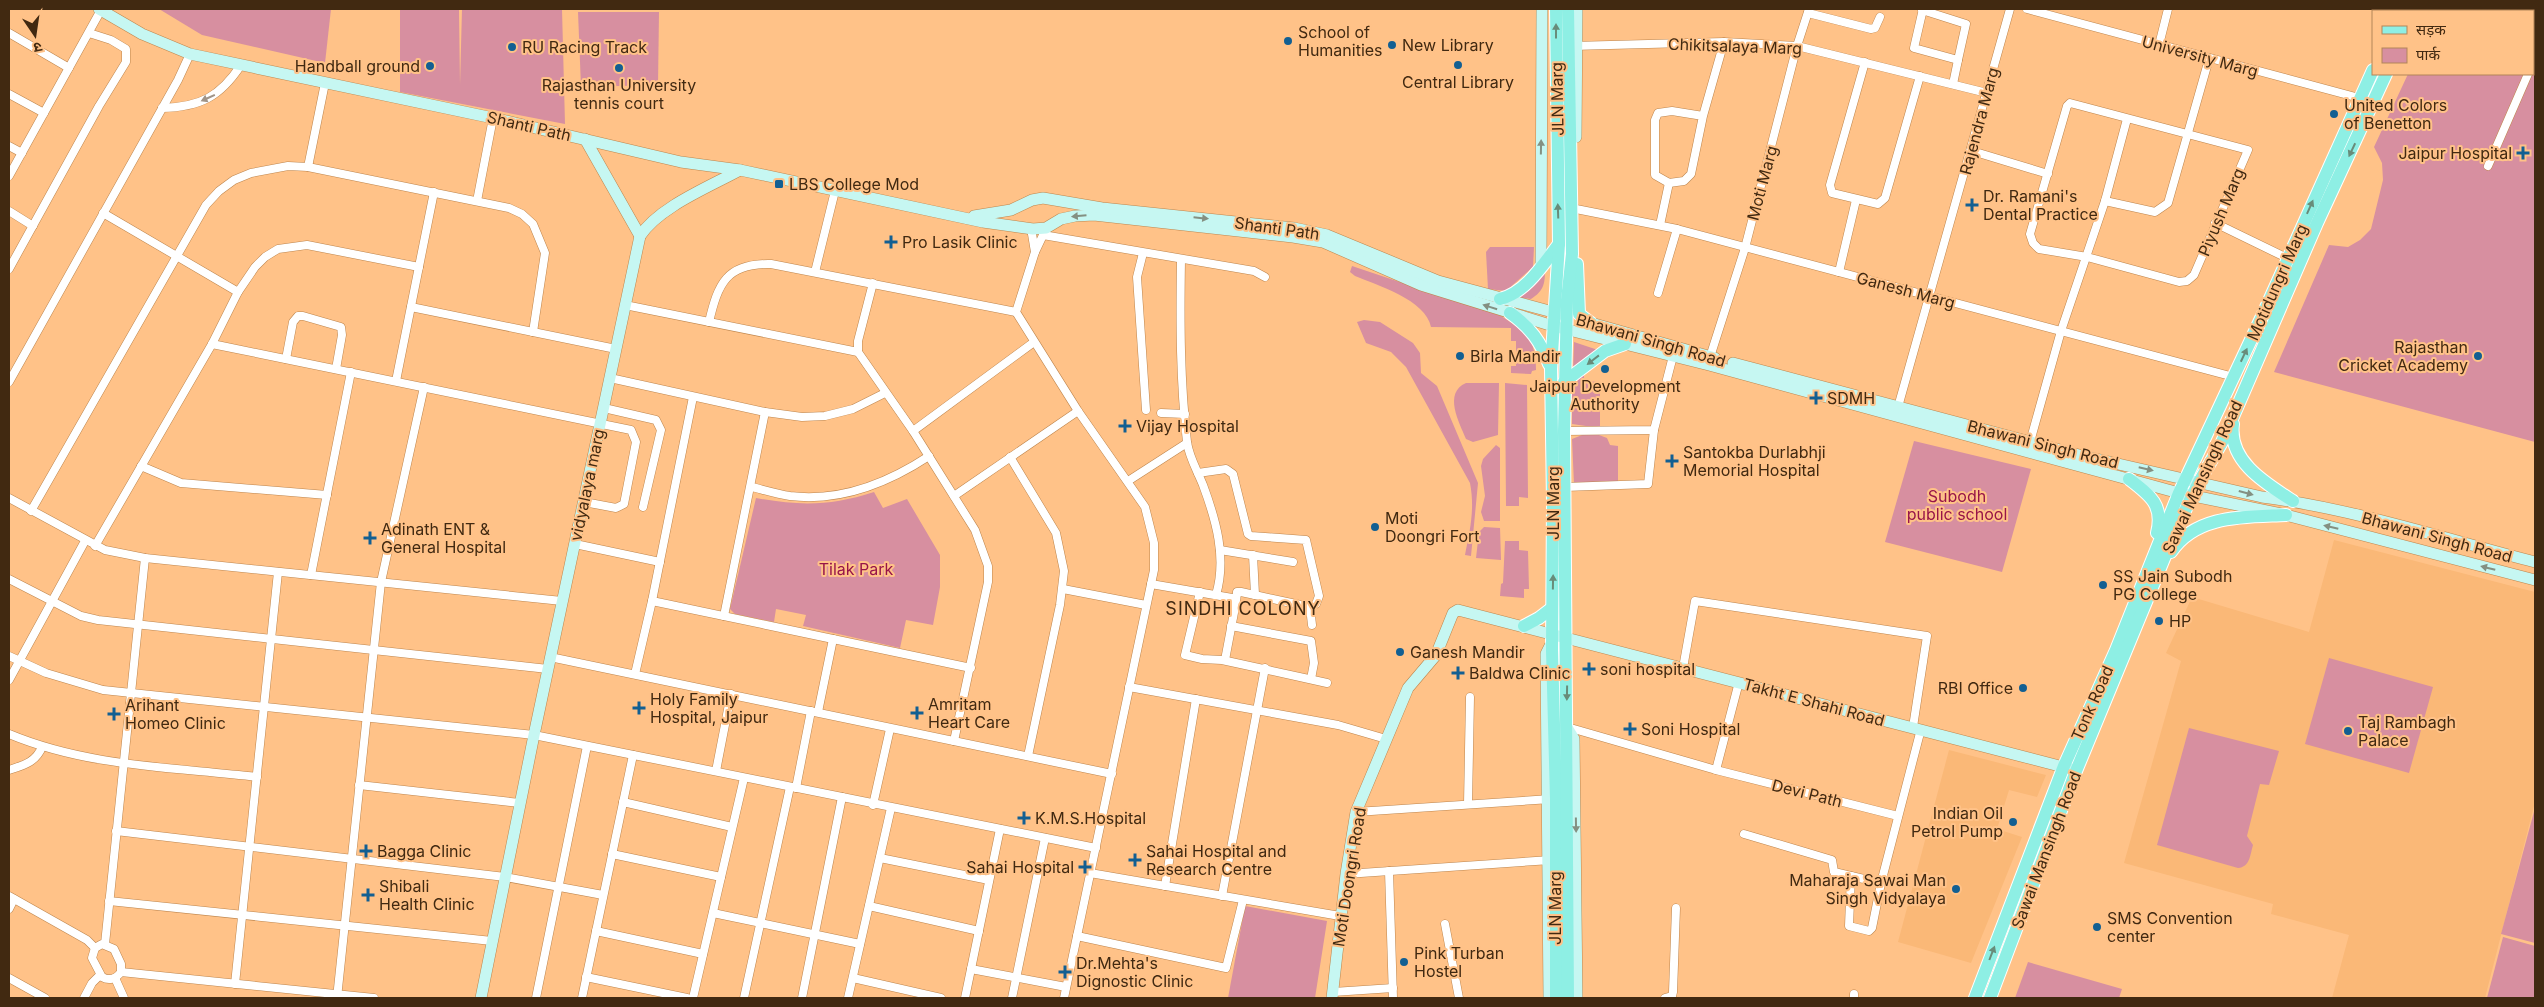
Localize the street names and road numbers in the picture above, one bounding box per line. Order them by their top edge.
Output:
street label: University Marg [2140,31,2260,81]
street label: Chikitsalaya Marg [1668,34,1802,58]
street label: JLN Marg [1546,62,1568,136]
street label: Rajendra Marg [1955,65,2003,177]
street label: Shanti Path [485,107,573,145]
street label: Moti Marg [1742,143,1782,223]
street label: Piyush Marg [2193,165,2249,259]
street label: Shanti Path [1233,212,1321,244]
street label: Motidungri Marg [2242,221,2312,343]
street label: Ganesh Marg [1855,267,1957,313]
street label: Bhawani Singh Road [1574,309,1728,371]
street label: Sawai Mansingh Road [2158,397,2246,557]
street label: Bhawani Singh Road [1965,416,2121,472]
street label: vidyalaya marg [565,427,609,543]
street label: JLN Marg [1543,466,1563,540]
street label: Bhawani Singh Road [2360,507,2514,567]
street label: Tonk Road [2067,662,2117,744]
street label: Takht E Shahi Road [1741,674,1887,730]
street label: Sawai Mansingh Road [2007,769,2085,931]
street label: Devi Path [1770,775,1844,811]
street label: Moti Doongri Road [1328,806,1370,948]
street label: JLN Marg [1545,871,1565,945]

